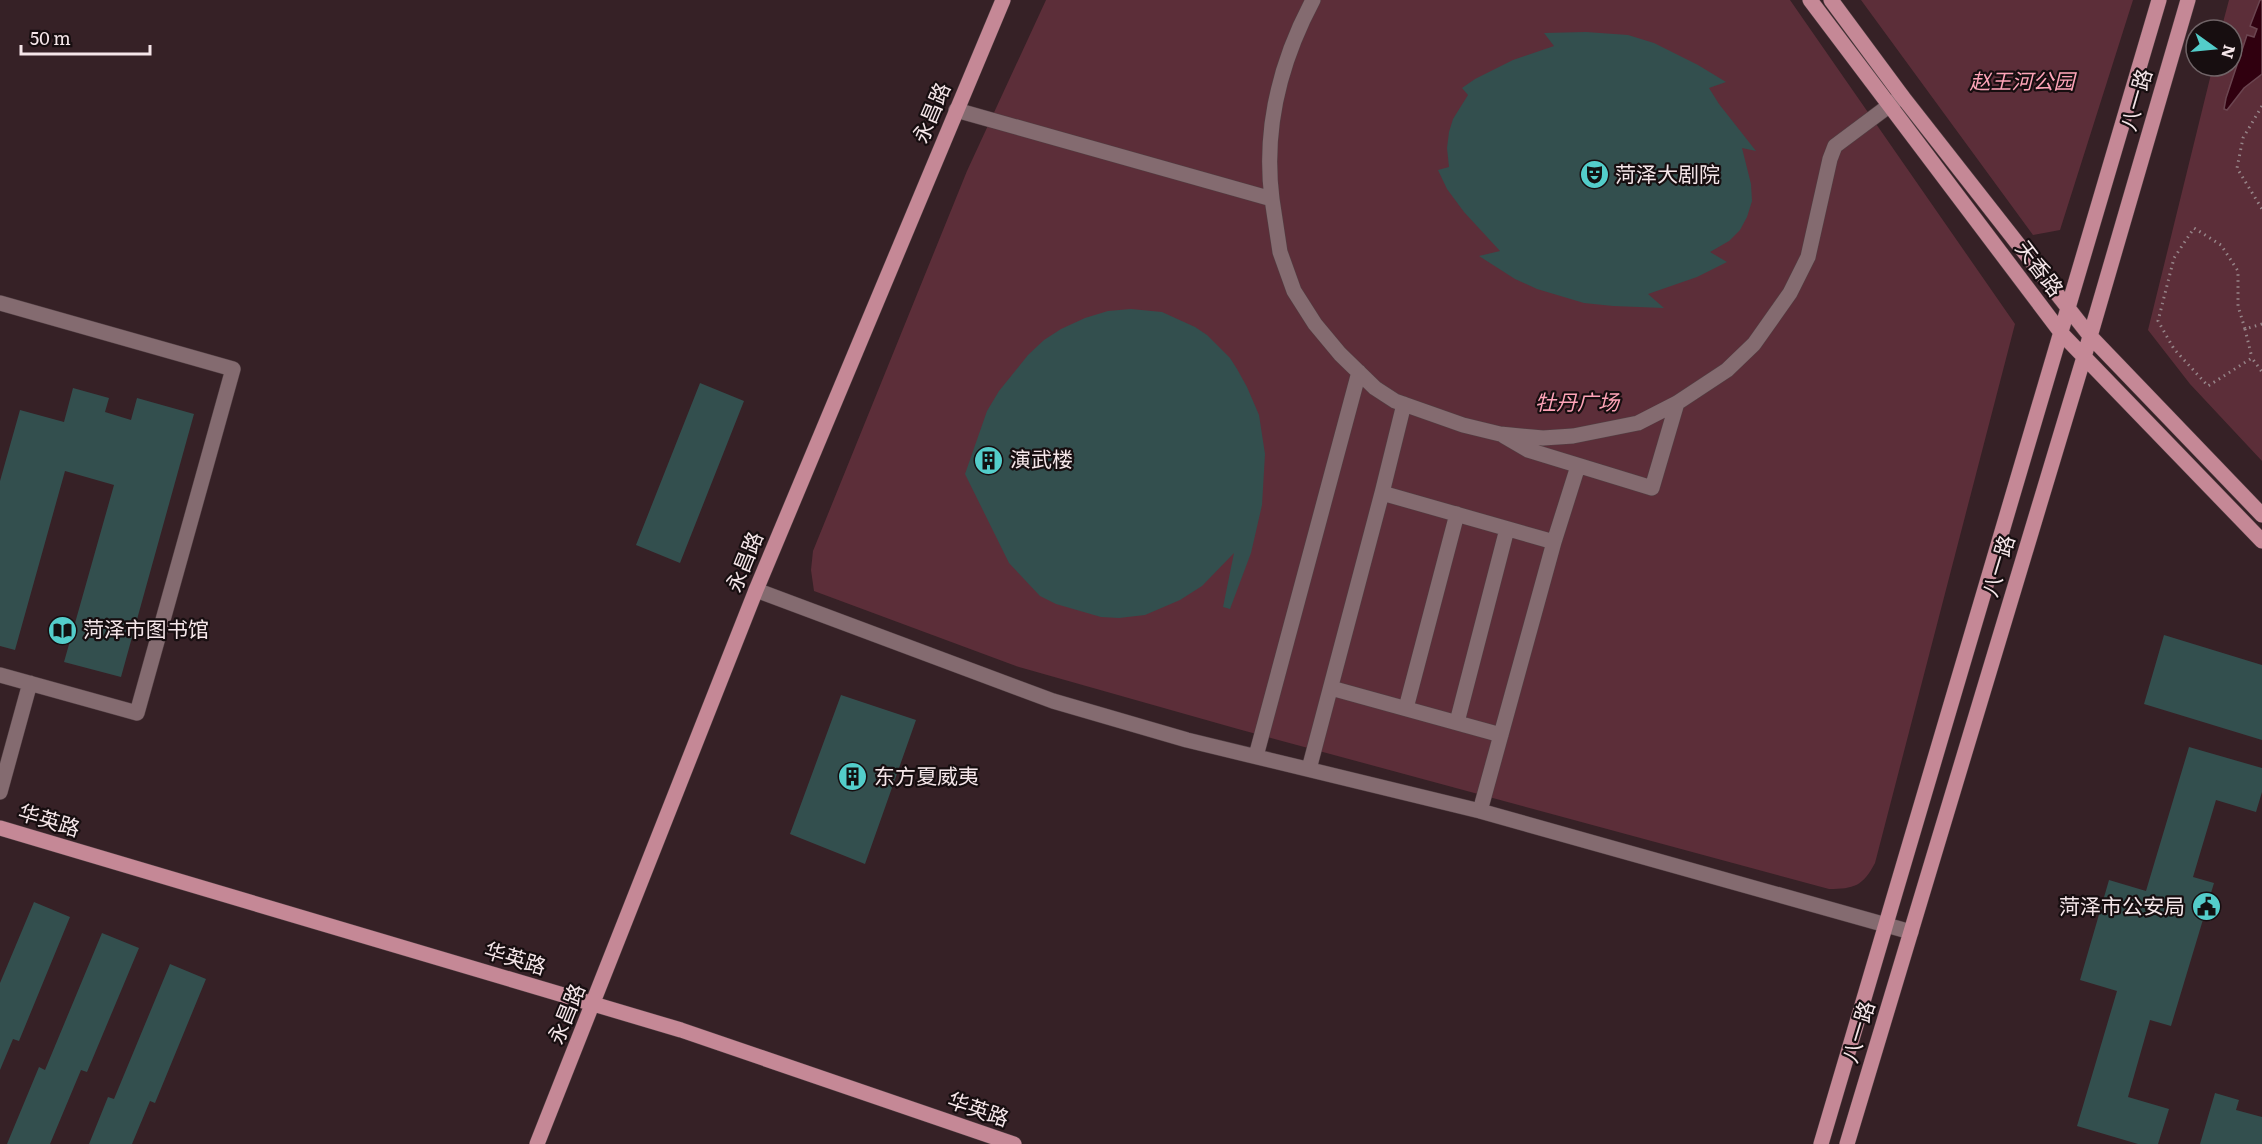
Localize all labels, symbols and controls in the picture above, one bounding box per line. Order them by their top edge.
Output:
scale bar [21,18,150,56]
north arrow [2184,18,2244,78]
text: 50 m [30,24,71,51]
text: N [2216,43,2243,62]
park label: 赵王河公园 [1970,64,2077,95]
street label: 八一路 [2111,65,2158,134]
street label: 永昌路 [903,77,956,147]
place label: 菏泽大剧院 [1615,157,1720,188]
theatre icon: 菏泽大剧院 [1578,159,1610,191]
street label: 天香路 [2010,233,2072,302]
park label: 牡丹广场 [1535,385,1621,416]
place label: 演武楼 [1010,442,1073,473]
building icon: 演武楼 [973,444,1005,476]
street label: 永昌路 [717,526,769,596]
street label: 八一路 [1973,531,2021,600]
place label: 菏泽市图书馆 [83,612,209,643]
library icon: 菏泽市图书馆 [46,614,78,646]
place label: 东方夏威夷 [874,759,979,790]
building icon: 东方夏威夷 [837,761,869,793]
street label: 华英路 [15,795,84,843]
place label: 菏泽市公安局 [2059,889,2185,920]
public building icon: 菏泽市公安局 [2190,891,2222,923]
street label: 华英路 [481,933,550,981]
street label: 永昌路 [539,978,591,1048]
street label: 八一路 [1833,997,1881,1066]
street label: 华英路 [944,1083,1014,1133]

